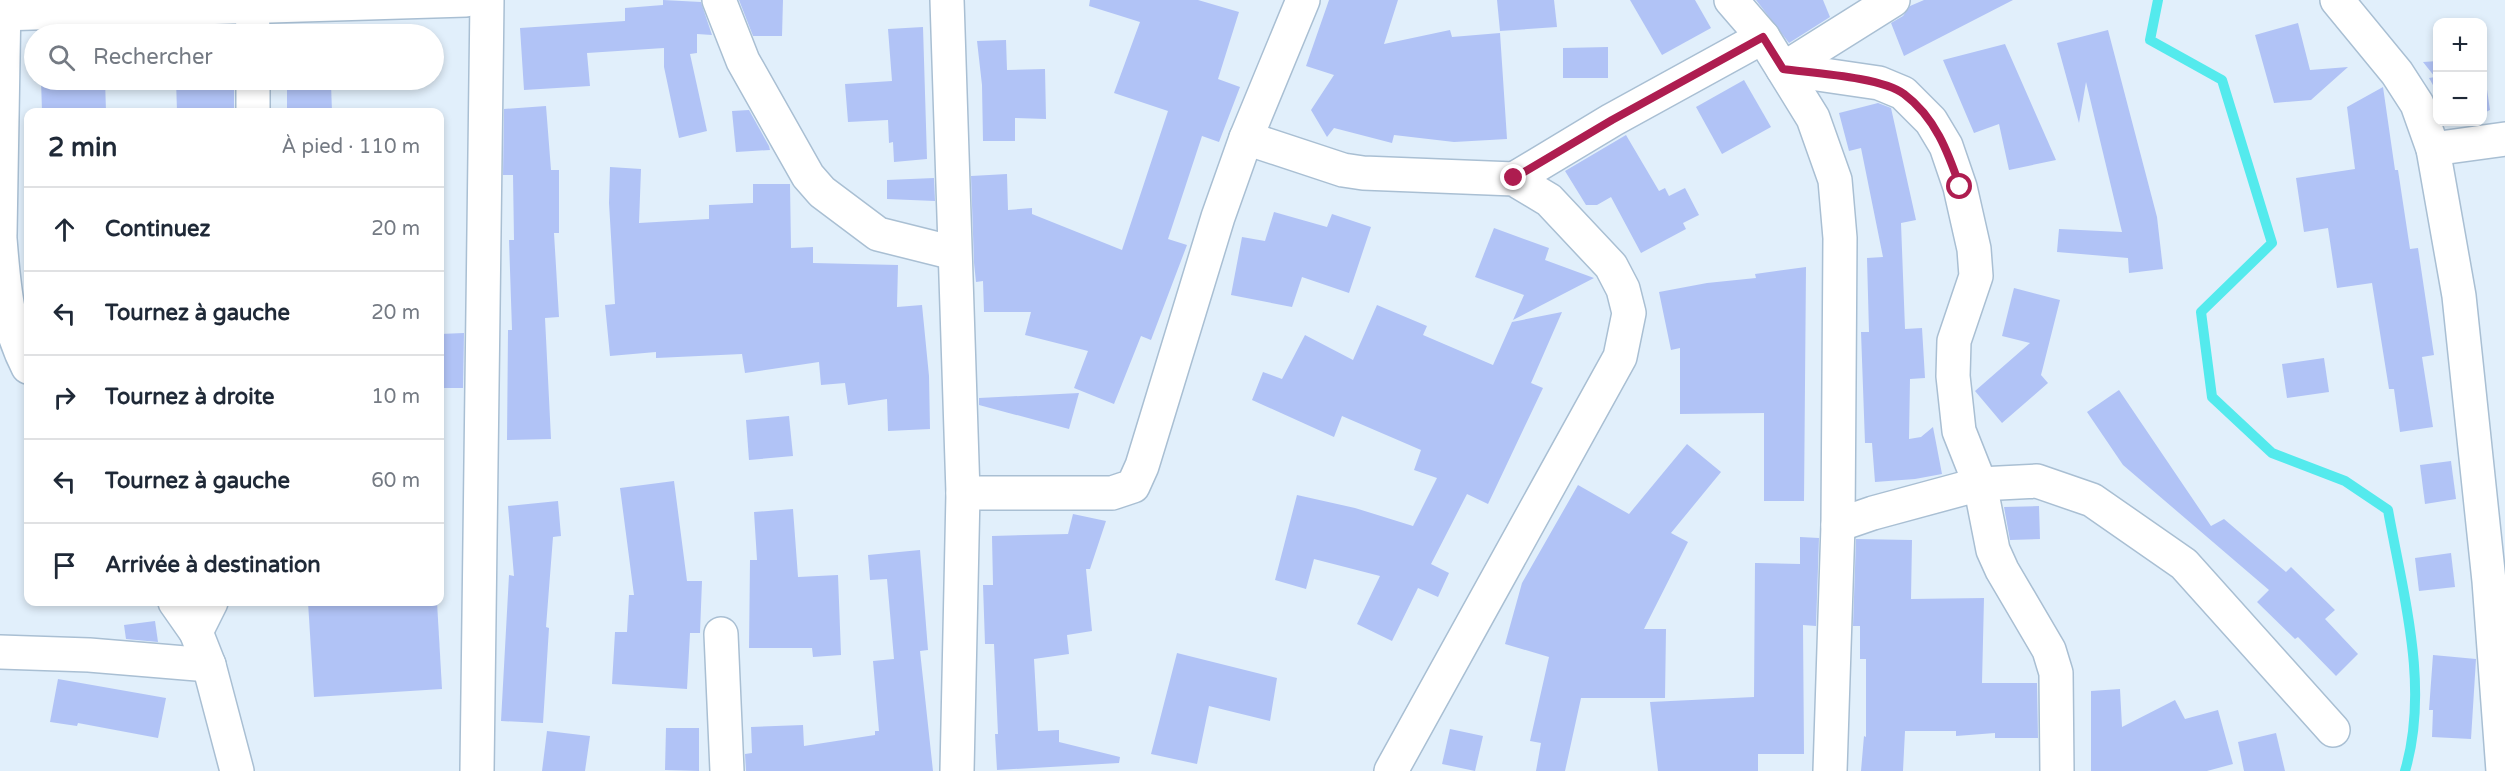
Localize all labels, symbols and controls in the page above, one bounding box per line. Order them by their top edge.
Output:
map controls [2433,18,2487,126]
button: + [2433,18,2487,72]
search box [24,24,444,90]
icon: search [45,41,78,74]
text: Rechercher [93,44,213,70]
button: − [2433,72,2487,126]
text: 2 min [48,132,117,163]
text: À pied · 110 m [282,135,420,159]
route end [1500,164,1526,190]
route start [1946,173,1972,199]
icon: ahead [48,213,81,246]
text: Continuez [105,216,210,242]
text: 20 m [371,217,420,241]
icon: left [48,297,81,330]
text: Tournez à gauche [105,300,290,326]
text: 20 m [371,301,420,325]
icon: right [48,381,81,414]
text: Tournez à droite [105,384,274,410]
text: 10 m [371,385,420,409]
icon: left [48,465,81,498]
text: Tournez à gauche [105,468,290,494]
text: 60 m [371,469,420,493]
icon: arrive [48,549,81,582]
text: Arrivée à destination [105,552,321,578]

